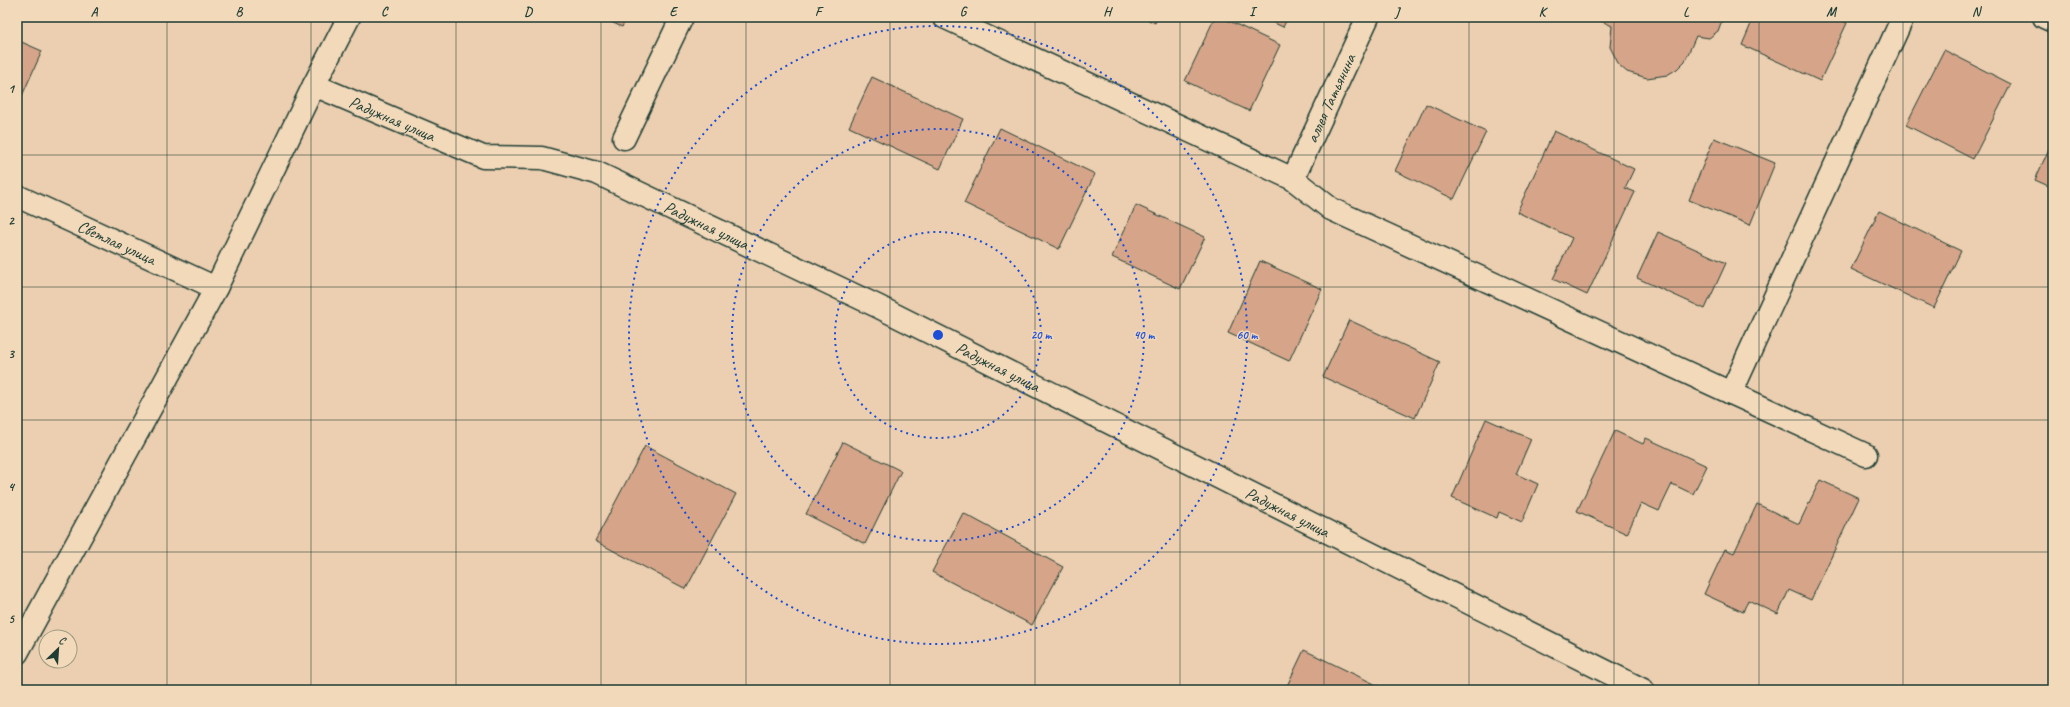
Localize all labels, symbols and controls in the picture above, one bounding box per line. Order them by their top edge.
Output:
text: A [91,4,99,20]
text: B [236,4,244,20]
text: C [381,4,389,20]
text: D [524,4,533,20]
text: E [670,4,679,20]
text: F [815,4,824,20]
text: G [960,4,968,20]
text: H [1103,4,1113,20]
text: I [1249,4,1258,20]
text: J [1394,4,1401,20]
text: K [1539,4,1549,20]
text: L [1683,4,1690,20]
text: M [1826,4,1837,20]
text: N [1972,4,1983,20]
street label: аллея Татьянина [1301,49,1361,146]
text: 1 [8,81,16,97]
street label: Радужная улица [346,91,440,146]
street label: Радужная улица [661,196,754,255]
text: 2 [8,213,15,229]
street label: Светлая улица [74,215,161,270]
text: 20 m [1031,327,1052,343]
text: 40 m [1134,327,1155,343]
text: 60 m [1237,327,1259,343]
centre of rings [931,328,945,342]
street label: Радужная улица [952,337,1045,397]
text: 3 [8,346,15,362]
text: 4 [8,479,16,495]
street label: Радужная улица [1242,482,1335,542]
text: 5 [8,611,15,627]
north arrow [38,629,78,669]
text: С [57,632,69,648]

